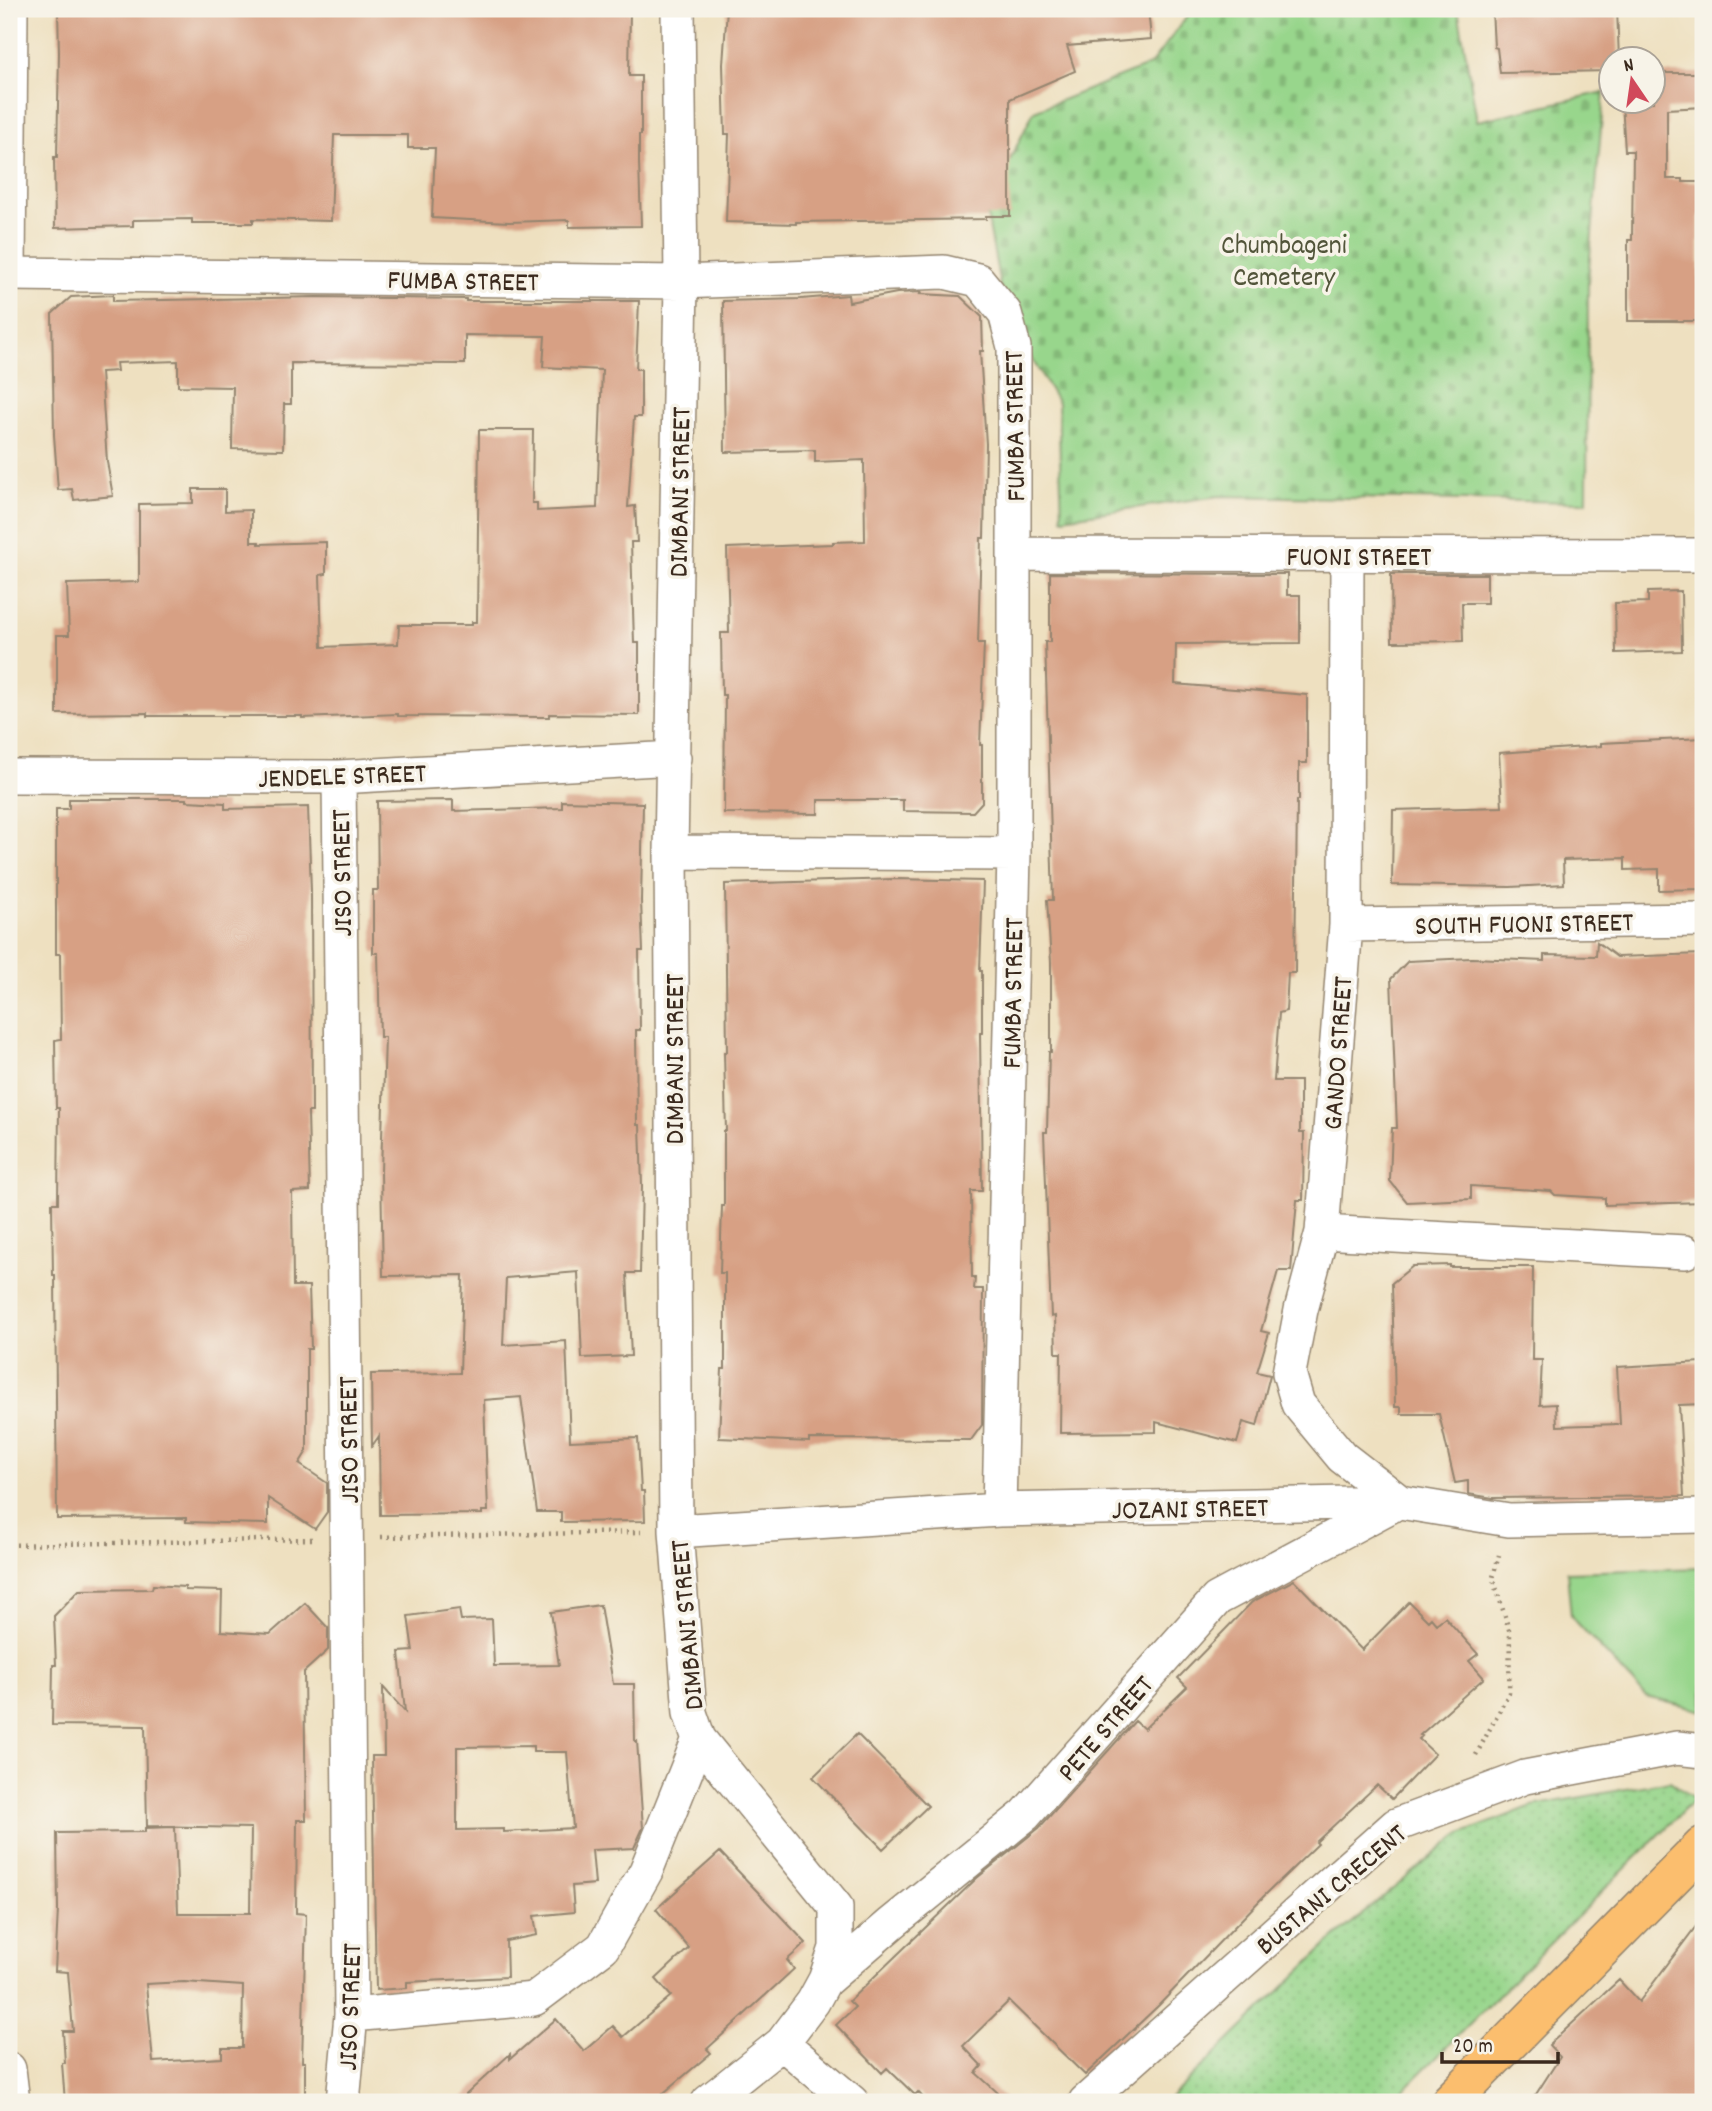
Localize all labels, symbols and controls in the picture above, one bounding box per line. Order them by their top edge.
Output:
north arrow [1596,46,1666,116]
text: N [1621,53,1637,81]
park label: Chumbageni Cemetery [1221,228,1347,300]
street label: FUMBA STREET [387,263,539,305]
street label: FUMBA STREET [997,350,1039,502]
street label: DIMBANI STREET [662,406,704,578]
street label: FUONI STREET [1287,540,1431,580]
street label: JENDELE STREET [257,756,427,802]
street label: JISO STREET [324,809,366,937]
street label: SOUTH FUONI STREET [1414,905,1634,949]
street label: FUMBA STREET [995,917,1037,1069]
street label: DIMBANI STREET [658,974,698,1144]
street label: GANDO STREET [1316,975,1366,1132]
street label: JISO STREET [331,1376,373,1504]
street label: JOZANI STREET [1111,1491,1269,1533]
street label: DIMBANI STREET [663,1538,717,1711]
street label: PETE STREET [1050,1668,1165,1792]
street label: BUSTANI CRECENT [1249,1817,1417,1967]
street label: JISO STREET [331,1943,375,2072]
scale bar [1442,2020,1558,2064]
text: 20 m [1453,2033,1493,2063]

